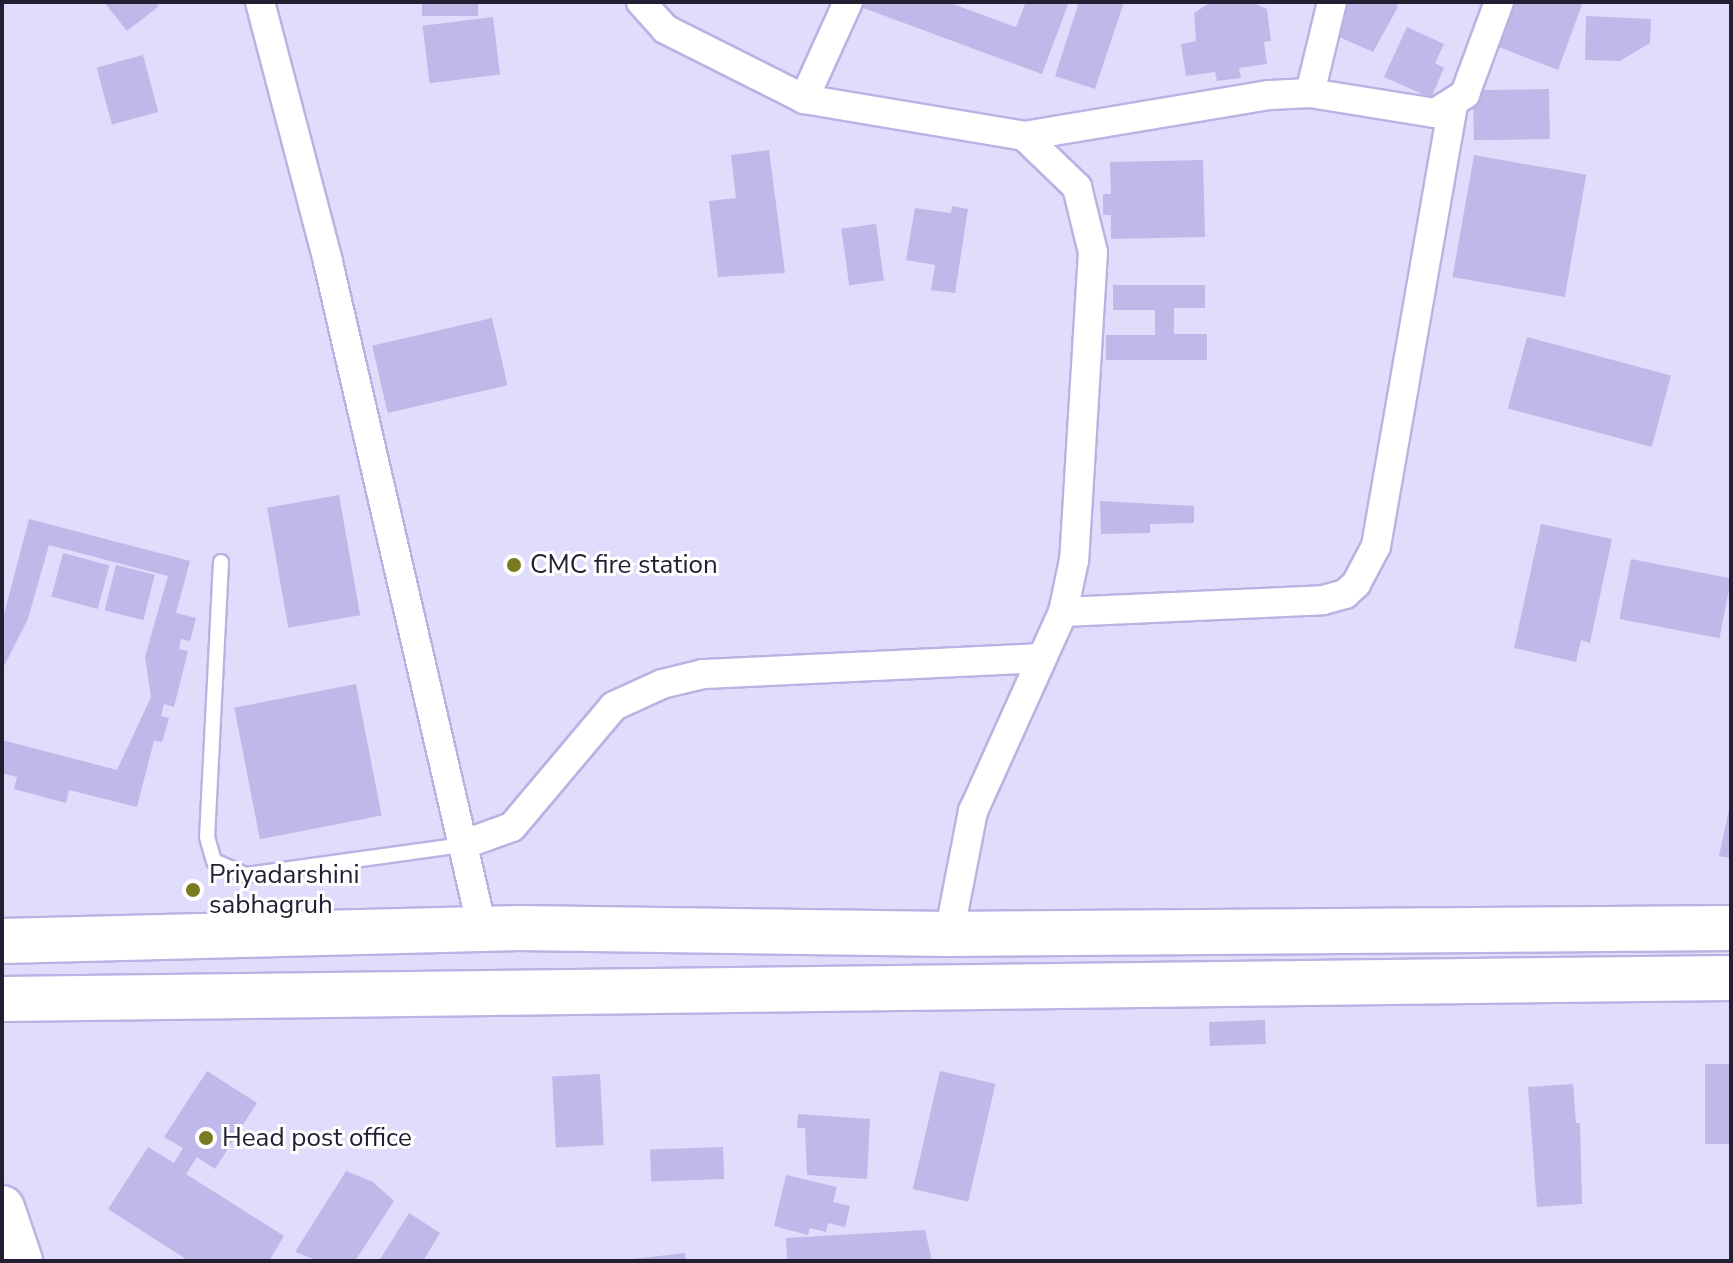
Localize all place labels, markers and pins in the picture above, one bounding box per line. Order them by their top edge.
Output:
place label: CMC fire station [530,549,718,581]
marker: CMC fire station [505,556,523,574]
place label: Priyadarshini sabhagruh [209,859,360,920]
marker: Priyadarshini sabhagruh [184,881,202,899]
place label: Head post office [222,1122,412,1154]
marker: Head post office [197,1129,215,1147]

